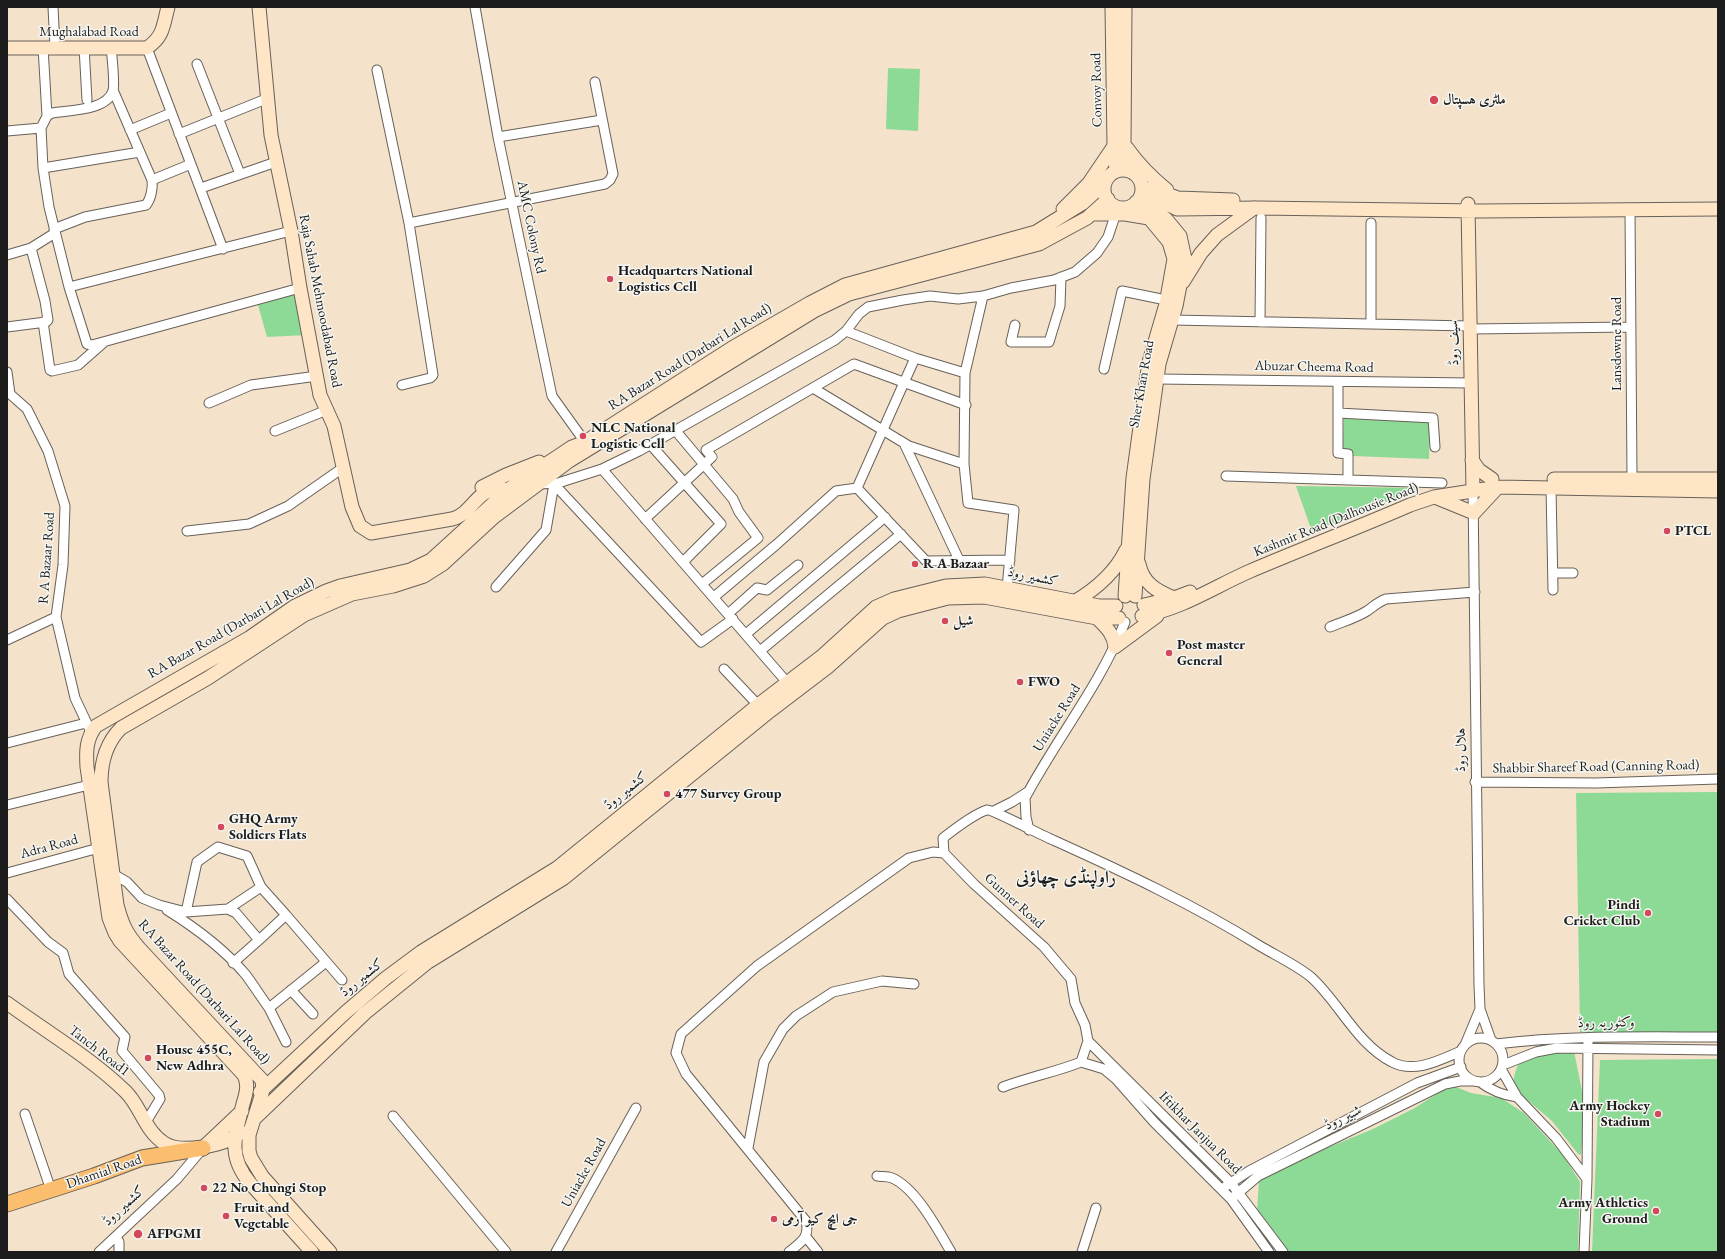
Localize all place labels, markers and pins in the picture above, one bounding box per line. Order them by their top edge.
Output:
place label: ملٹری ہسپتال [1443,92,1506,108]
marker: ملٹری ہسپتال [1428,94,1440,106]
place label: Headquarters National Logistics Cell [618,263,753,296]
marker: Headquarters National Logistics Cell [605,274,615,284]
place label: NLC National Logistic Cell [591,420,675,452]
marker: NLC National Logistic Cell [578,431,588,441]
place label: PTCL [1675,523,1711,539]
marker: PTCL [1662,526,1672,536]
place label: R A Bazaar [923,556,989,572]
marker: R A Bazaar [910,559,920,569]
place label: شیل [953,613,973,629]
marker: شیل [940,616,950,626]
place label: Post master General [1177,637,1245,670]
marker: Post master General [1164,648,1174,658]
place label: FWO [1028,674,1060,690]
marker: FWO [1015,677,1025,687]
place label: 477 Survey Group [675,786,781,802]
marker: 477 Survey Group [662,789,672,799]
place label: GHQ Army Soldiers Flats [229,811,307,844]
marker: GHQ Army Soldiers Flats [216,822,226,832]
place label: Pindi Cricket Club [1564,897,1640,930]
marker: Pindi Cricket Club [1643,908,1653,918]
place label: House 455C, New Adhra [156,1042,232,1074]
marker: House 455C, New Adhra [143,1053,153,1063]
place label: Army Hockey Stadium [1569,1098,1650,1130]
marker: Army Hockey Stadium [1653,1109,1663,1119]
place label: 22 No Chungi Stop [212,1180,326,1196]
marker: 22 No Chungi Stop [199,1183,209,1193]
place label: Army Athletics Ground [1558,1195,1648,1228]
place label: Fruit and Vegetable [234,1200,289,1232]
marker: Army Athletics Ground [1651,1206,1661,1216]
marker: Fruit and Vegetable [221,1211,231,1221]
place label: جی ایچ کیو آرمی [782,1211,858,1227]
marker: جی ایچ کیو آرمی [769,1214,779,1224]
place label: AFPGMI [147,1226,201,1242]
marker: AFPGMI [132,1228,144,1240]

